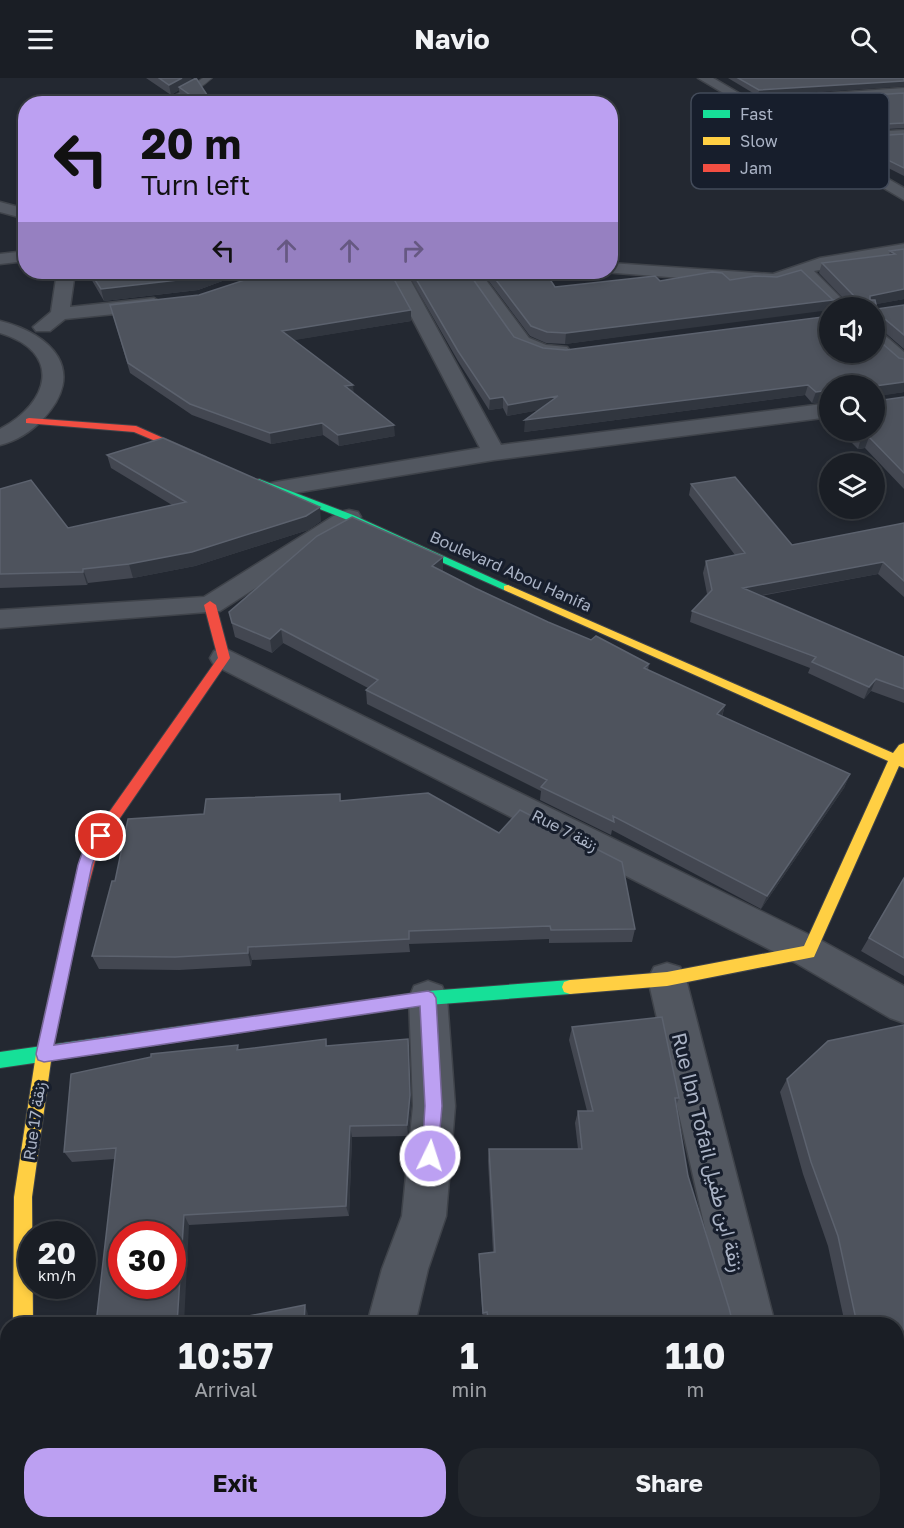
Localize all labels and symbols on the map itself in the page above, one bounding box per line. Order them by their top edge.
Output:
legend [691,93,889,189]
text: Fast [740,104,773,124]
text: Slow [740,131,778,151]
text: Jam [740,158,772,178]
street label: Boulevard Abou Hanifa [427,526,595,616]
street label: Rue 7 زنقة [528,805,601,856]
pin [75,810,126,861]
street label: Rue Ibn Tofail زنقة ابن طفيل [666,1030,750,1275]
street label: Rue 17 زنقة [19,1081,50,1162]
position arrow [398,1124,462,1188]
speed limit sign: 30 [108,1221,186,1299]

